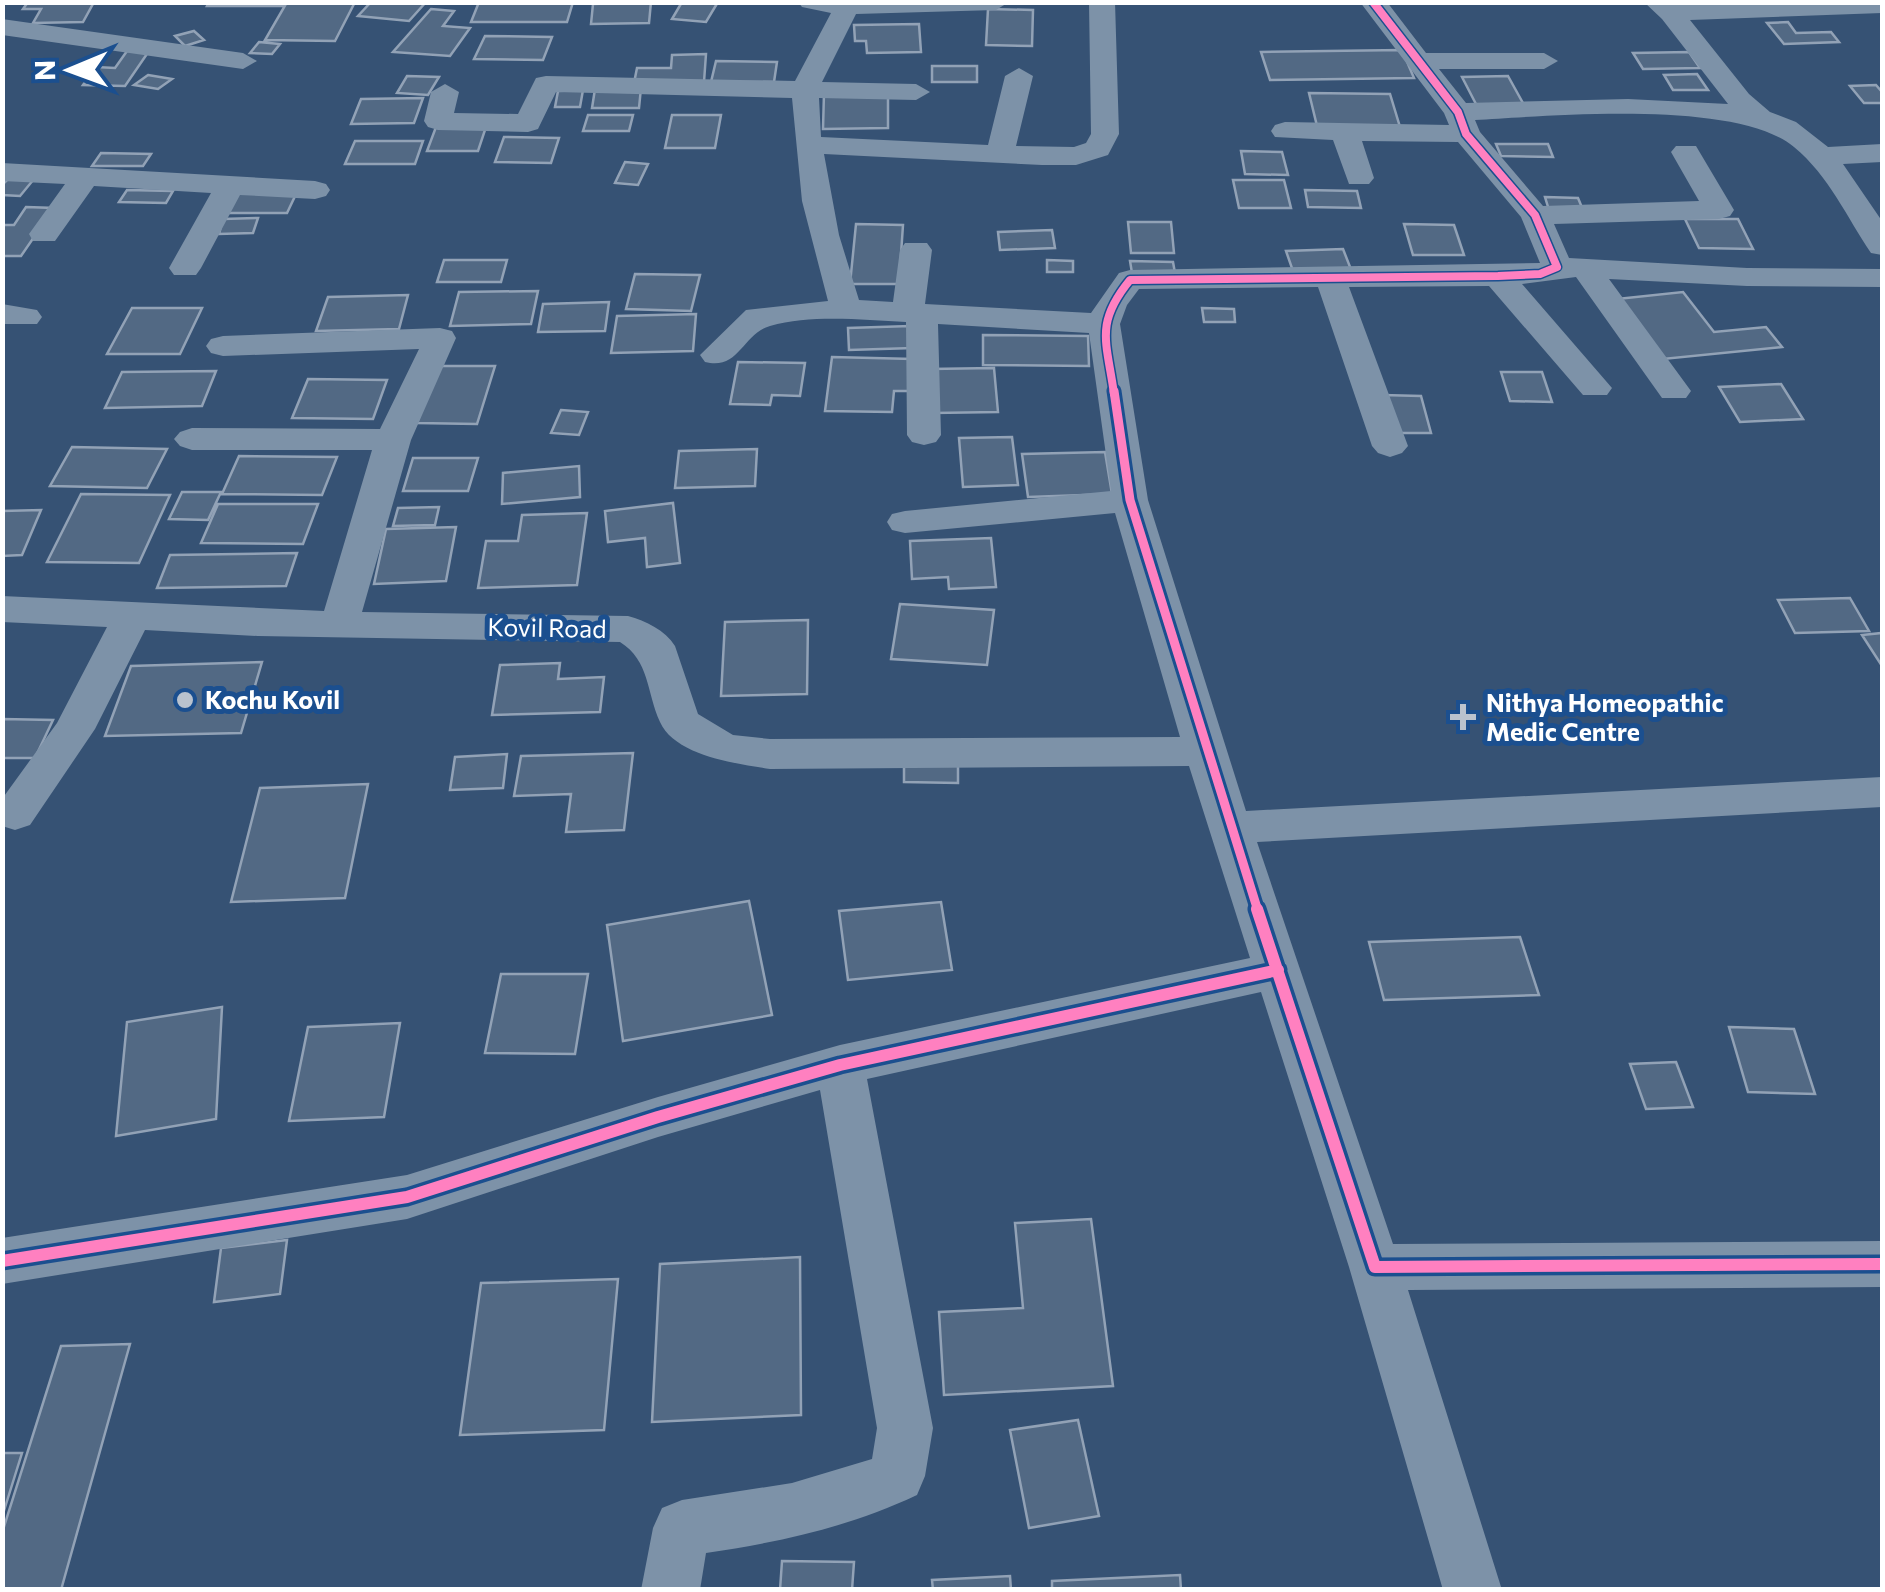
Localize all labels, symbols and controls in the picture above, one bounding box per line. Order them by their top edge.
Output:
north arrow [20,20,120,120]
text: N [27,60,61,81]
street label: Kovil Road [487,611,607,643]
place label: Kochu Kovil [205,684,340,714]
place label: Nithya Homeopathic Medic Centre [1486,687,1724,746]
marker: Kochu Kovil [174,689,196,711]
marker: Nithya Homeopathic Medic Centre [1450,704,1476,730]

